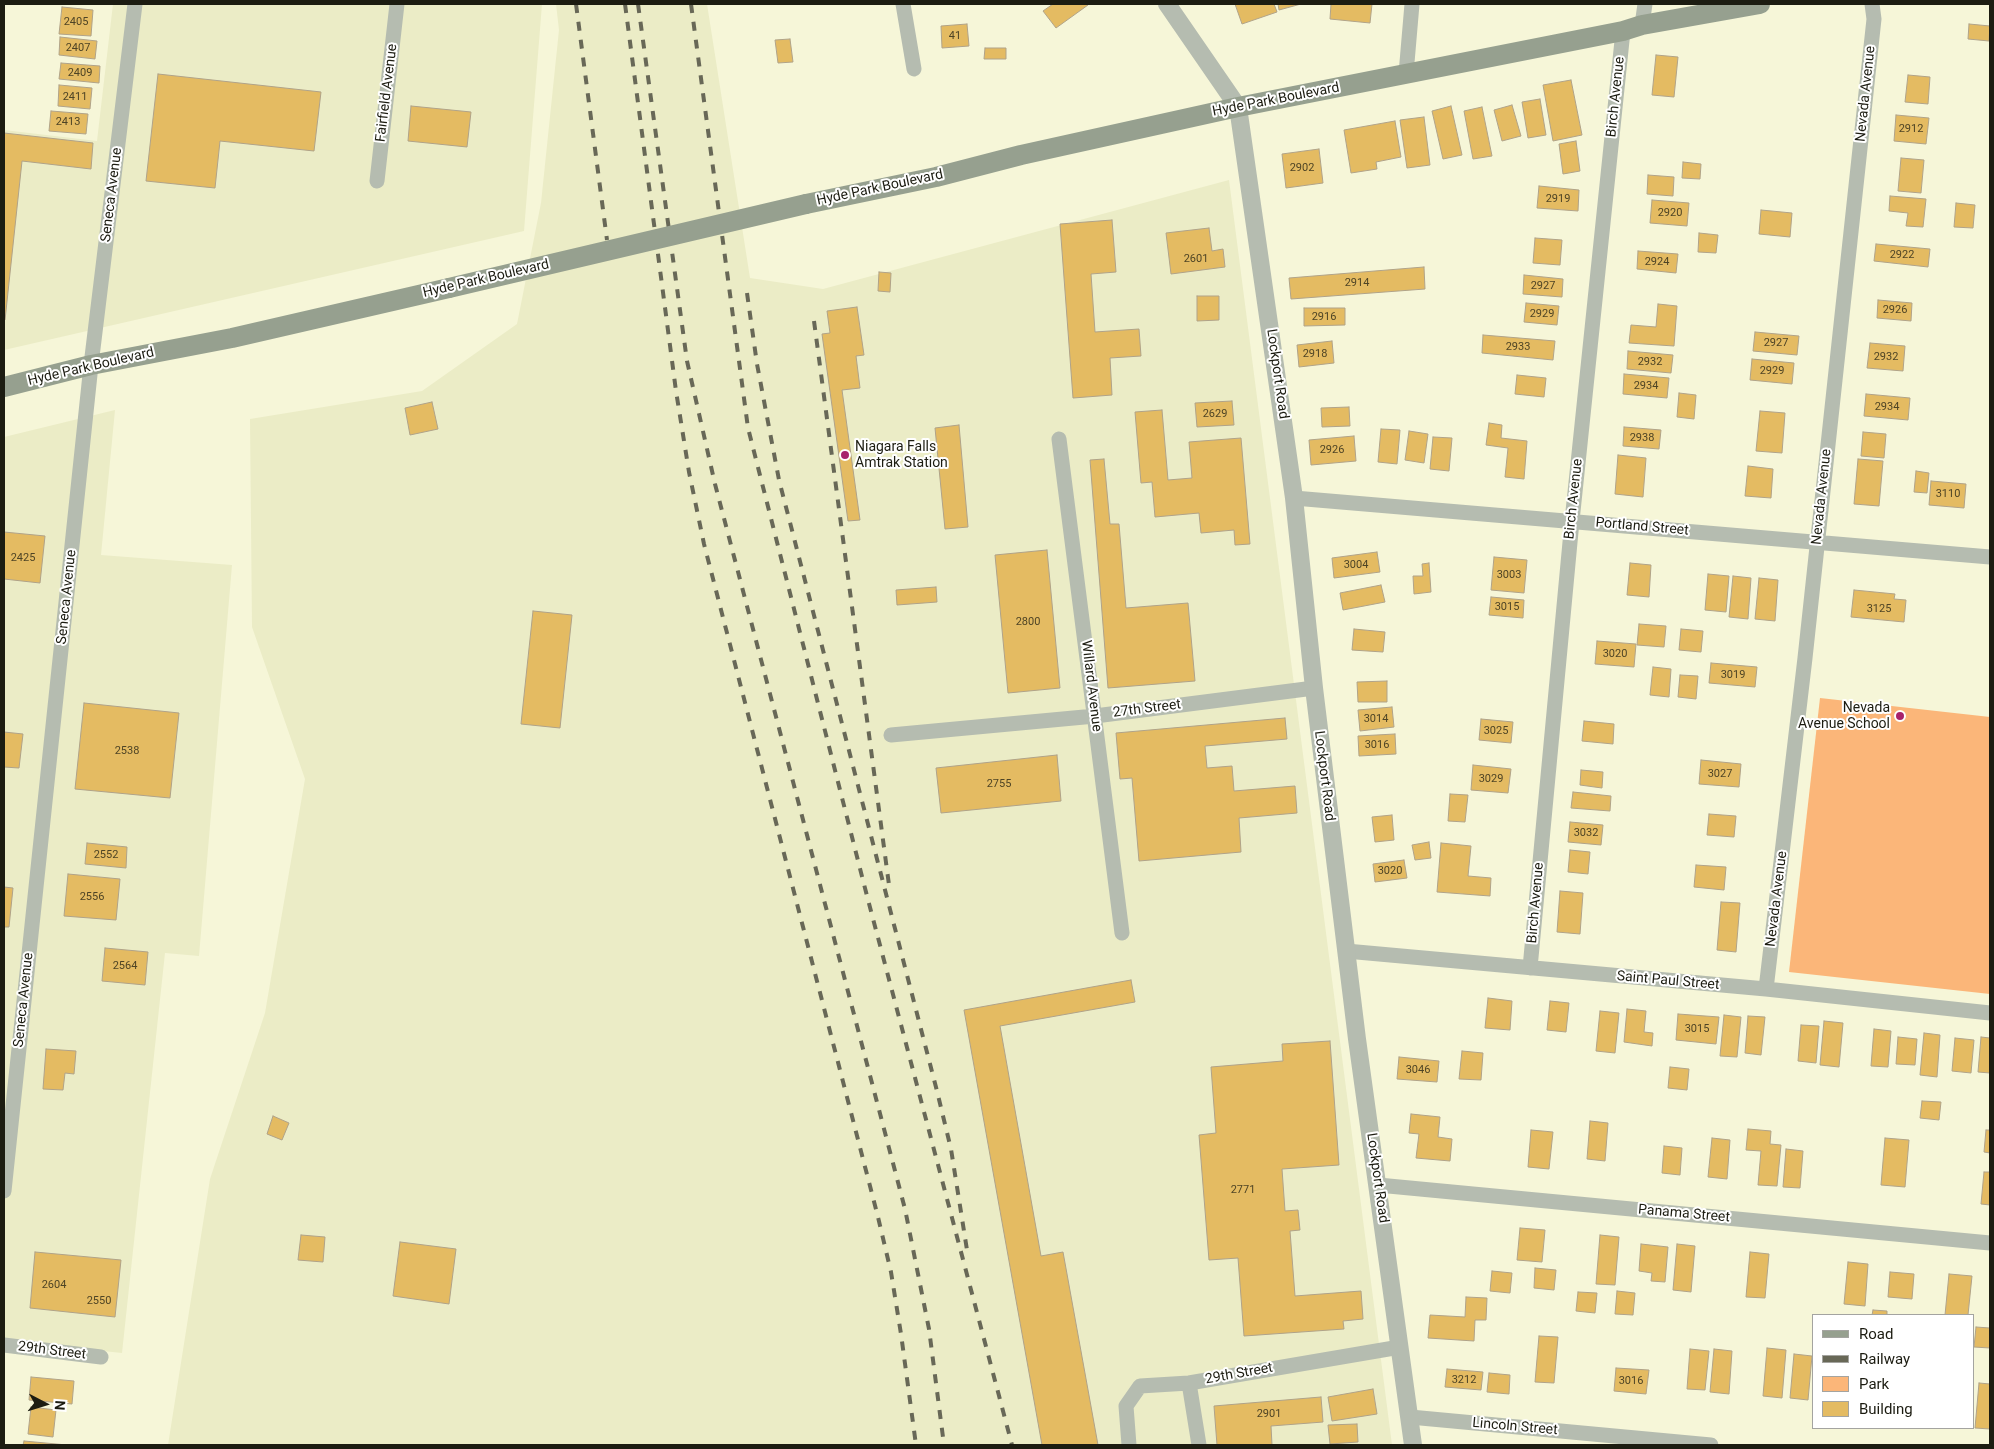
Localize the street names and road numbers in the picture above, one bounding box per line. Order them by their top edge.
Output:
street label: Fairfield Avenue [373,43,401,143]
street label: Nevada Avenue [1853,45,1879,143]
street label: Birch Avenue [1603,56,1629,138]
street label: Hyde Park Boulevard [1211,79,1341,121]
street label: Seneca Avenue [98,147,126,243]
street label: Hyde Park Boulevard [815,166,945,210]
street label: Hyde Park Boulevard [421,256,551,302]
street label: Lockport Road [1262,328,1292,420]
street label: Hyde Park Boulevard [26,344,156,390]
street label: Nevada Avenue [1809,448,1835,546]
street label: Birch Avenue [1561,458,1587,540]
street label: Portland Street [1595,515,1689,539]
street label: Seneca Avenue [54,549,80,645]
street label: Willard Avenue [1077,639,1105,733]
street label: 27th Street [1112,696,1182,722]
street label: Lockport Road [1310,730,1338,822]
street label: Nevada Avenue [1763,850,1791,948]
street label: Birch Avenue [1524,862,1548,944]
street label: Seneca Avenue [11,952,37,1048]
street label: Saint Paul Street [1616,968,1720,994]
street label: Lockport Road [1362,1132,1392,1224]
street label: Panama Street [1637,1202,1731,1226]
street label: 29th Street [17,1338,87,1364]
street label: 29th Street [1204,1360,1274,1388]
street label: Lincoln Street [1472,1415,1558,1439]

